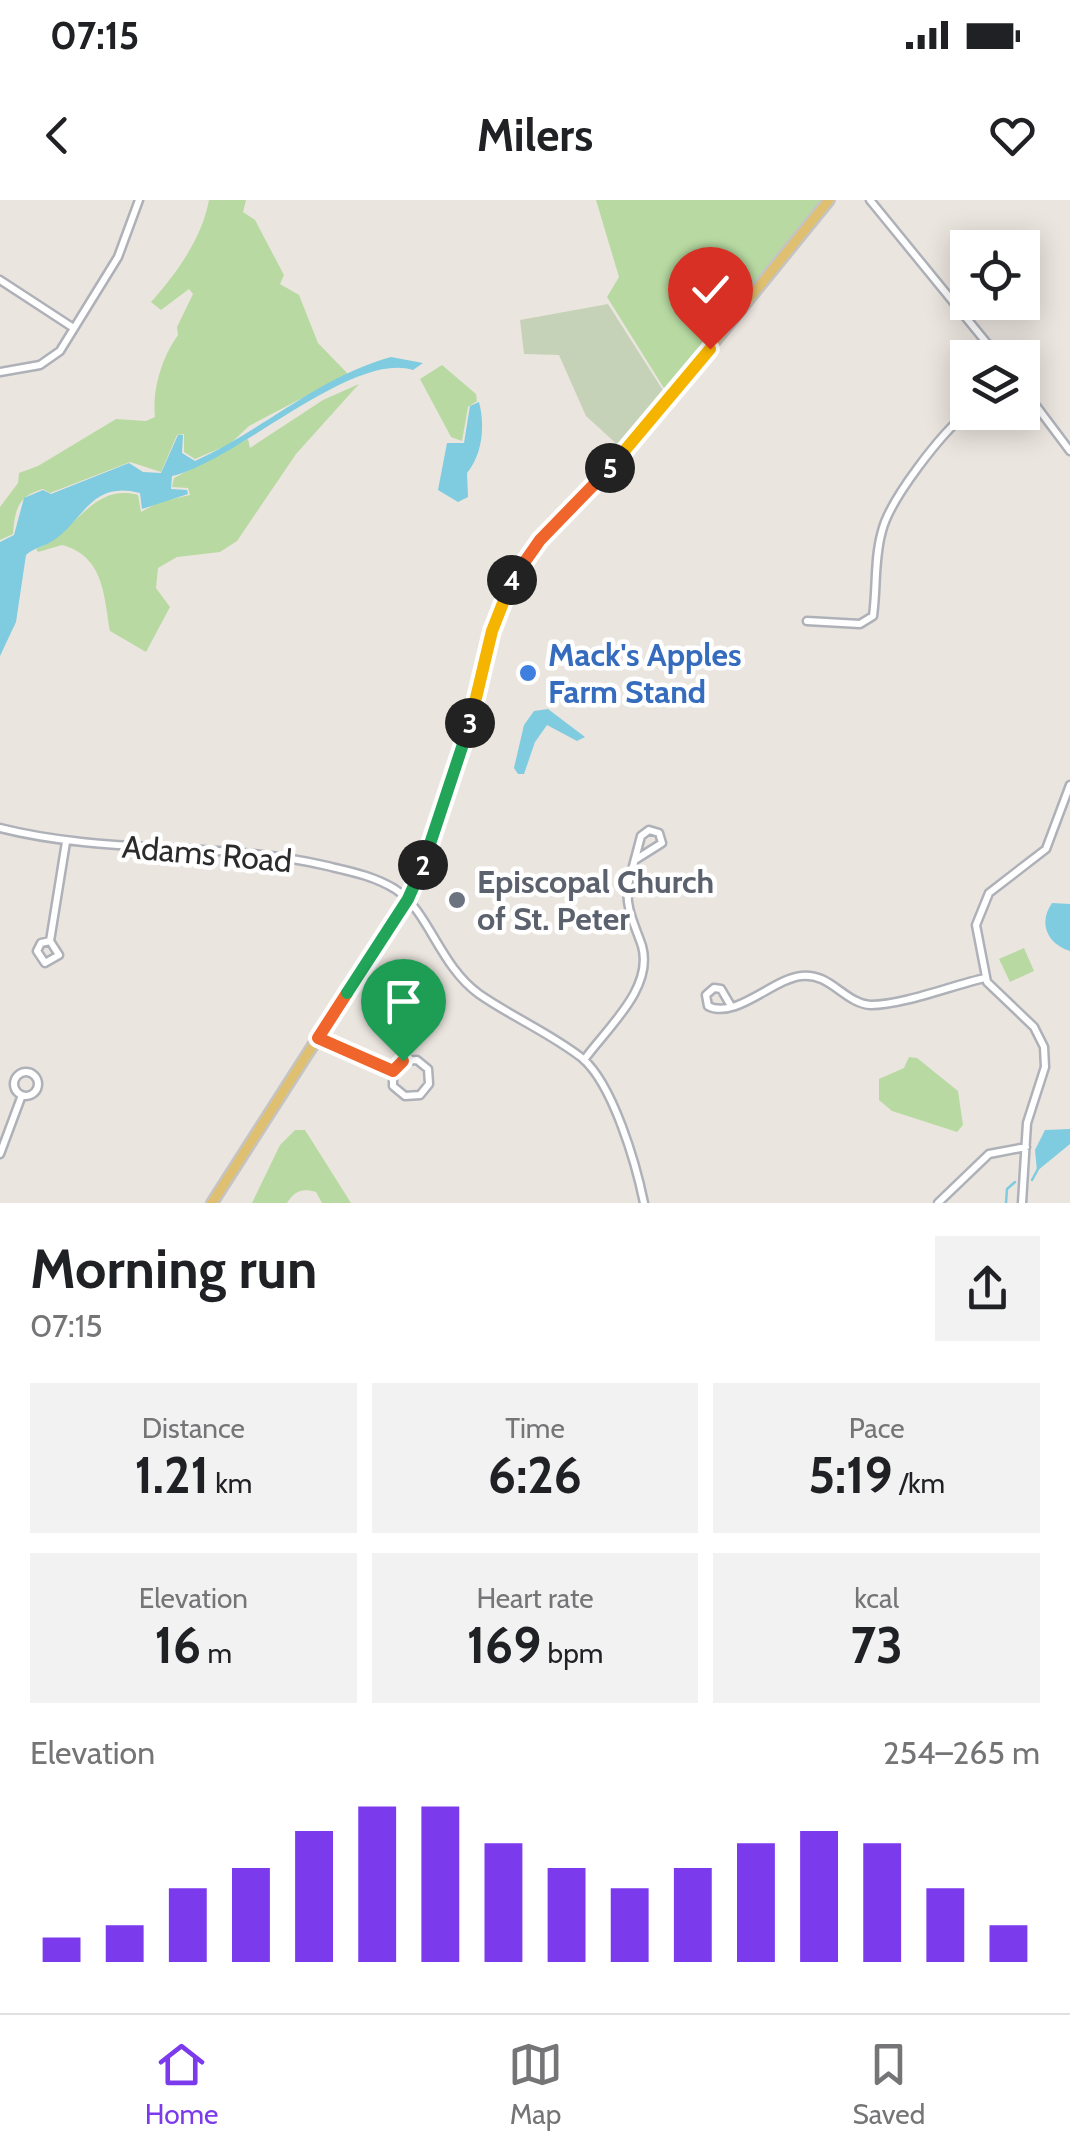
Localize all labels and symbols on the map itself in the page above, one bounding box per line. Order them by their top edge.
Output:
pin [668,247,753,350]
pin: 5 [585,443,635,493]
pin: 4 [487,555,537,605]
place label: Mack's Apples Farm Stand [548,635,742,711]
marker: Mack's Apples Farm Stand [517,662,539,684]
pin: 3 [445,698,495,748]
street label: Adams Road [120,827,294,880]
pin: 2 [398,840,448,890]
place label: Episcopal Church of St. Peter [477,862,714,938]
marker: Episcopal Church of St. Peter [446,889,468,911]
pin [361,959,446,1062]

